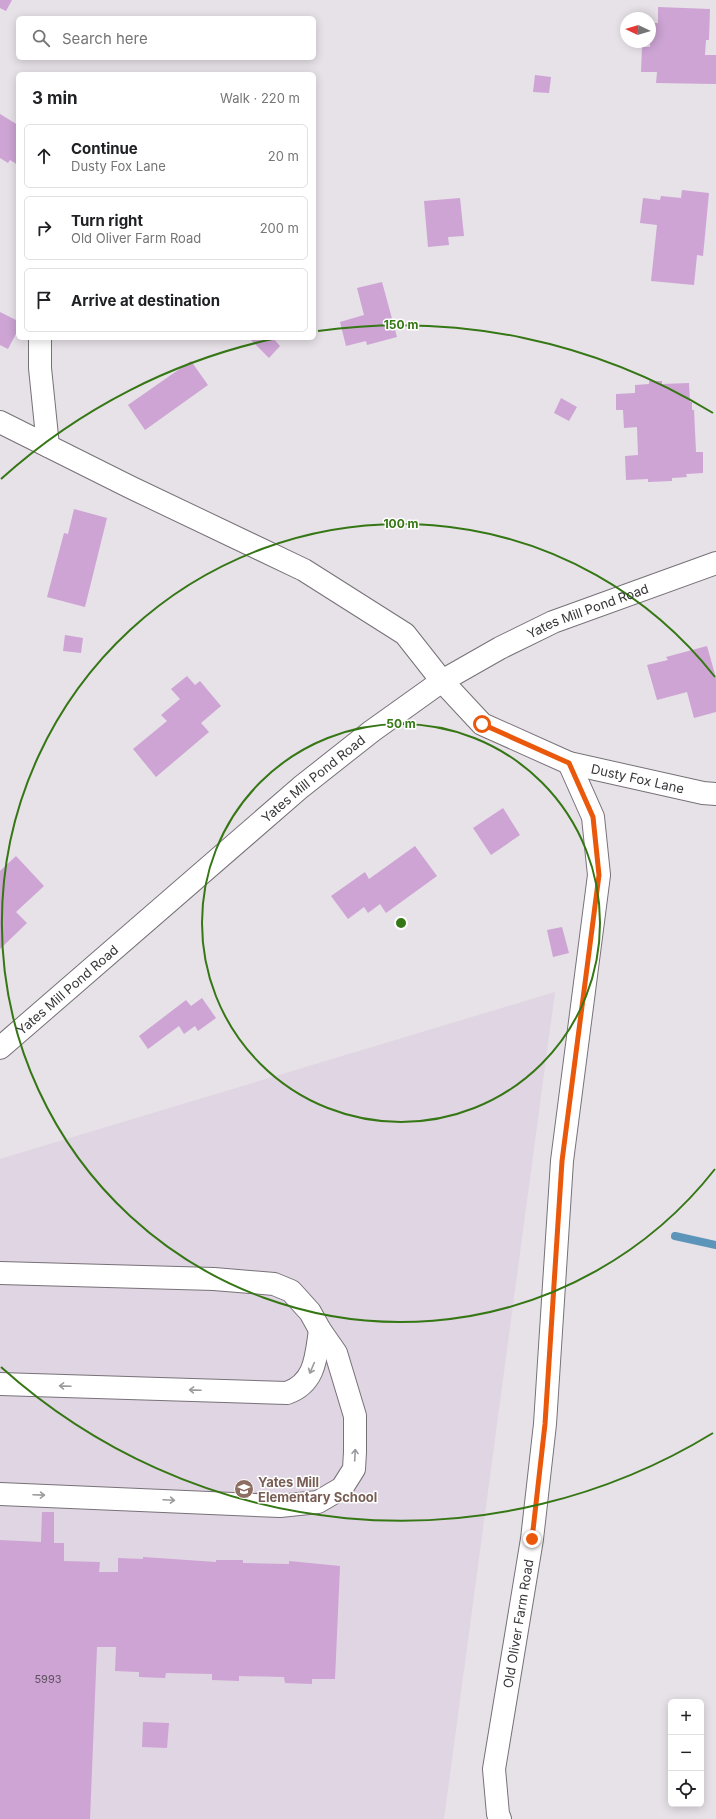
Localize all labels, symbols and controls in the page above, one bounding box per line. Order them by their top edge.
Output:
north arrow [620,12,656,48]
search box [16,16,316,60]
icon: search [30,27,52,49]
text: Search here [62,29,148,48]
text: 3 min [32,88,78,108]
text: Walk · 220 m [220,90,300,106]
text: Continue [71,139,138,158]
icon: ahead [33,145,55,167]
text: 20 m [268,148,299,164]
text: Dusty Fox Lane [71,158,166,174]
text: Turn right [71,211,143,230]
icon: right [33,217,55,239]
text: 200 m [260,220,299,236]
text: Old Oliver Farm Road [71,230,201,246]
icon: arrive [33,289,55,311]
text: Arrive at destination [71,291,220,310]
text: 150 m [384,317,418,332]
text: 100 m [383,516,419,531]
street label: Yates Mill Pond Road [524,580,651,642]
route start [473,715,491,733]
text: 50 m [386,716,416,731]
street label: Yates Mill Pond Road [258,732,368,826]
street label: Dusty Fox Lane [590,760,686,797]
centre of rings [394,916,408,930]
street label: Yates Mill Pond Road [13,941,121,1038]
one-way arrow [308,1361,316,1373]
one-way arrow [59,1382,72,1390]
one-way arrow [189,1387,202,1394]
one-way arrow [351,1449,359,1462]
place label: Yates Mill Elementary School [258,1474,377,1505]
school or university icon: Yates Mill Elementary School [233,1478,255,1500]
one-way arrow [32,1491,45,1499]
one-way arrow [162,1496,175,1504]
route end [523,1530,541,1548]
street label: Old Oliver Farm Road [500,1558,537,1689]
house number: 5993 [34,1672,62,1686]
map controls [668,1699,704,1807]
button: + [668,1699,704,1735]
button: − [668,1735,704,1771]
button: locate [668,1771,704,1807]

